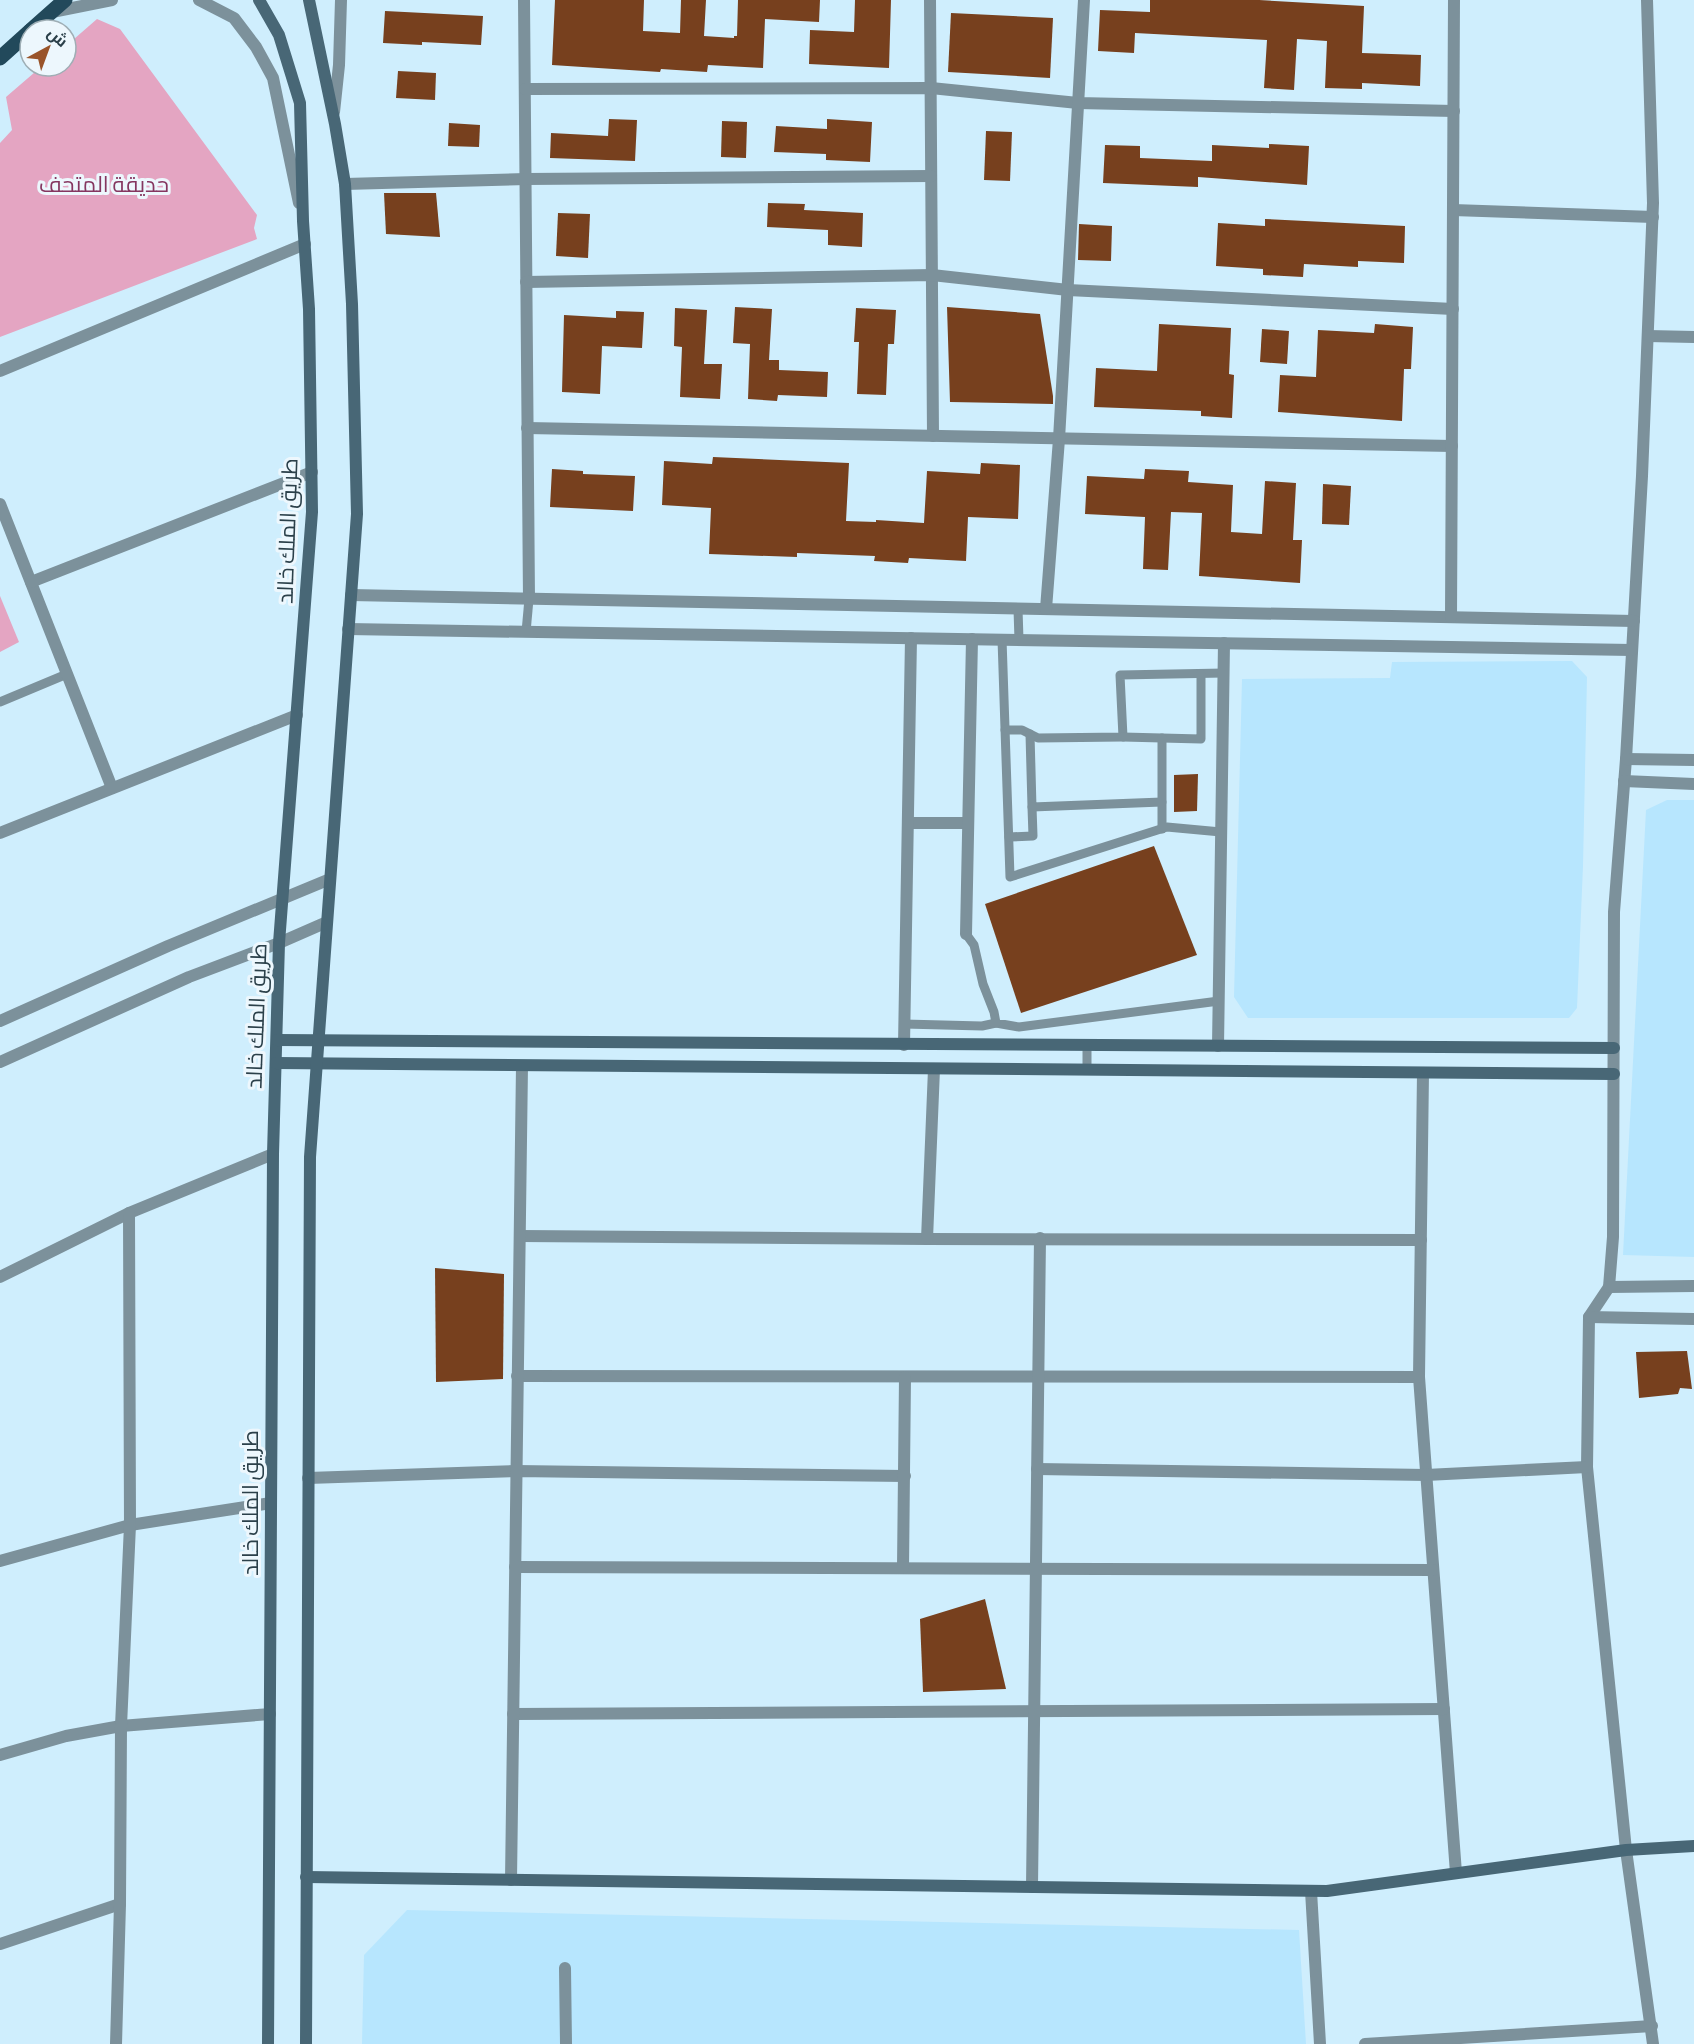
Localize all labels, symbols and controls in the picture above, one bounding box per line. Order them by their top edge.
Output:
north arrow [18,18,78,78]
text: ش [44,24,71,51]
park label: حديقة المتحف [39,174,169,196]
street label: طريق الملك خالد [274,458,304,604]
street label: طريق الملك خالد [243,943,273,1089]
street label: طريق الملك خالد [240,1430,264,1576]

